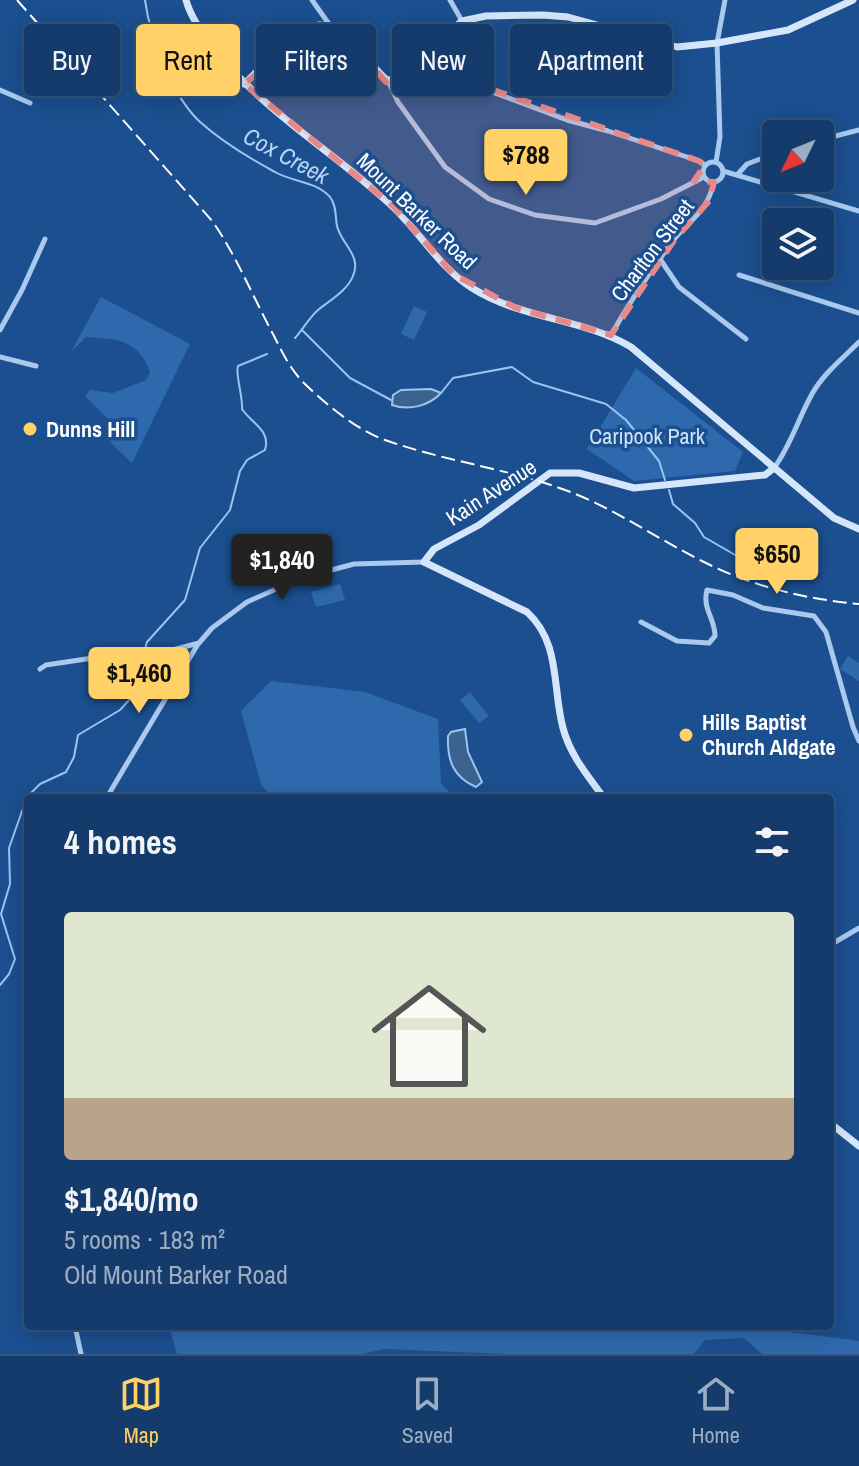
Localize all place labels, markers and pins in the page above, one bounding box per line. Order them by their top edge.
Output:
pin: $788 [479,129,573,197]
place label: Dunns Hill [46,414,135,444]
marker: Dunns Hill [21,420,39,438]
pin: $650 [730,528,824,596]
pin: $1,840 [217,534,347,602]
pin: $1,460 [74,647,204,715]
place label: Hills Baptist Church Aldgate [702,707,836,762]
marker: Hills Baptist Church Aldgate [677,726,695,744]

